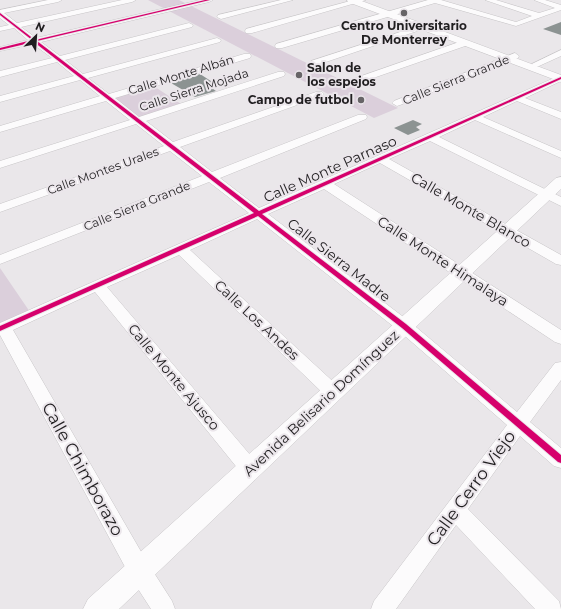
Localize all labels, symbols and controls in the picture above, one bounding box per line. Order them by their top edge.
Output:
marker: Centro Universitario De Monterrey [399,8,409,18]
north arrow [16,16,56,56]
place label: Centro Universitario De Monterrey [341,18,467,47]
text: N [33,19,47,35]
street label: Calle Monte Albán [126,51,235,98]
street label: Calle Sierra Grande [400,51,511,108]
place label: Salon de los espejos [307,60,376,89]
street label: Calle Sierra Mojada [137,65,250,114]
marker: Salon de los espejos [294,70,304,80]
place label: Campo de futbol [248,92,353,107]
marker: Campo de futbol [356,95,366,105]
street label: Calle Monte Parnaso [261,131,400,206]
street label: Calle Montes Urales [45,143,161,198]
street label: Calle Monte Blanco [408,168,534,252]
street label: Calle Sierra Grande [81,177,192,234]
street label: Calle Monte Himalaya [374,212,512,310]
street label: Calle Sierra Madre [284,214,394,306]
street label: Calle Los Andes [211,276,303,364]
street label: Calle Monte Ajusco [124,320,224,434]
street label: Avenida Belisario Domínguez [239,326,403,480]
street label: Calle Chimborazo [38,399,128,539]
street label: Calle Cerro Viejo [422,426,520,550]

